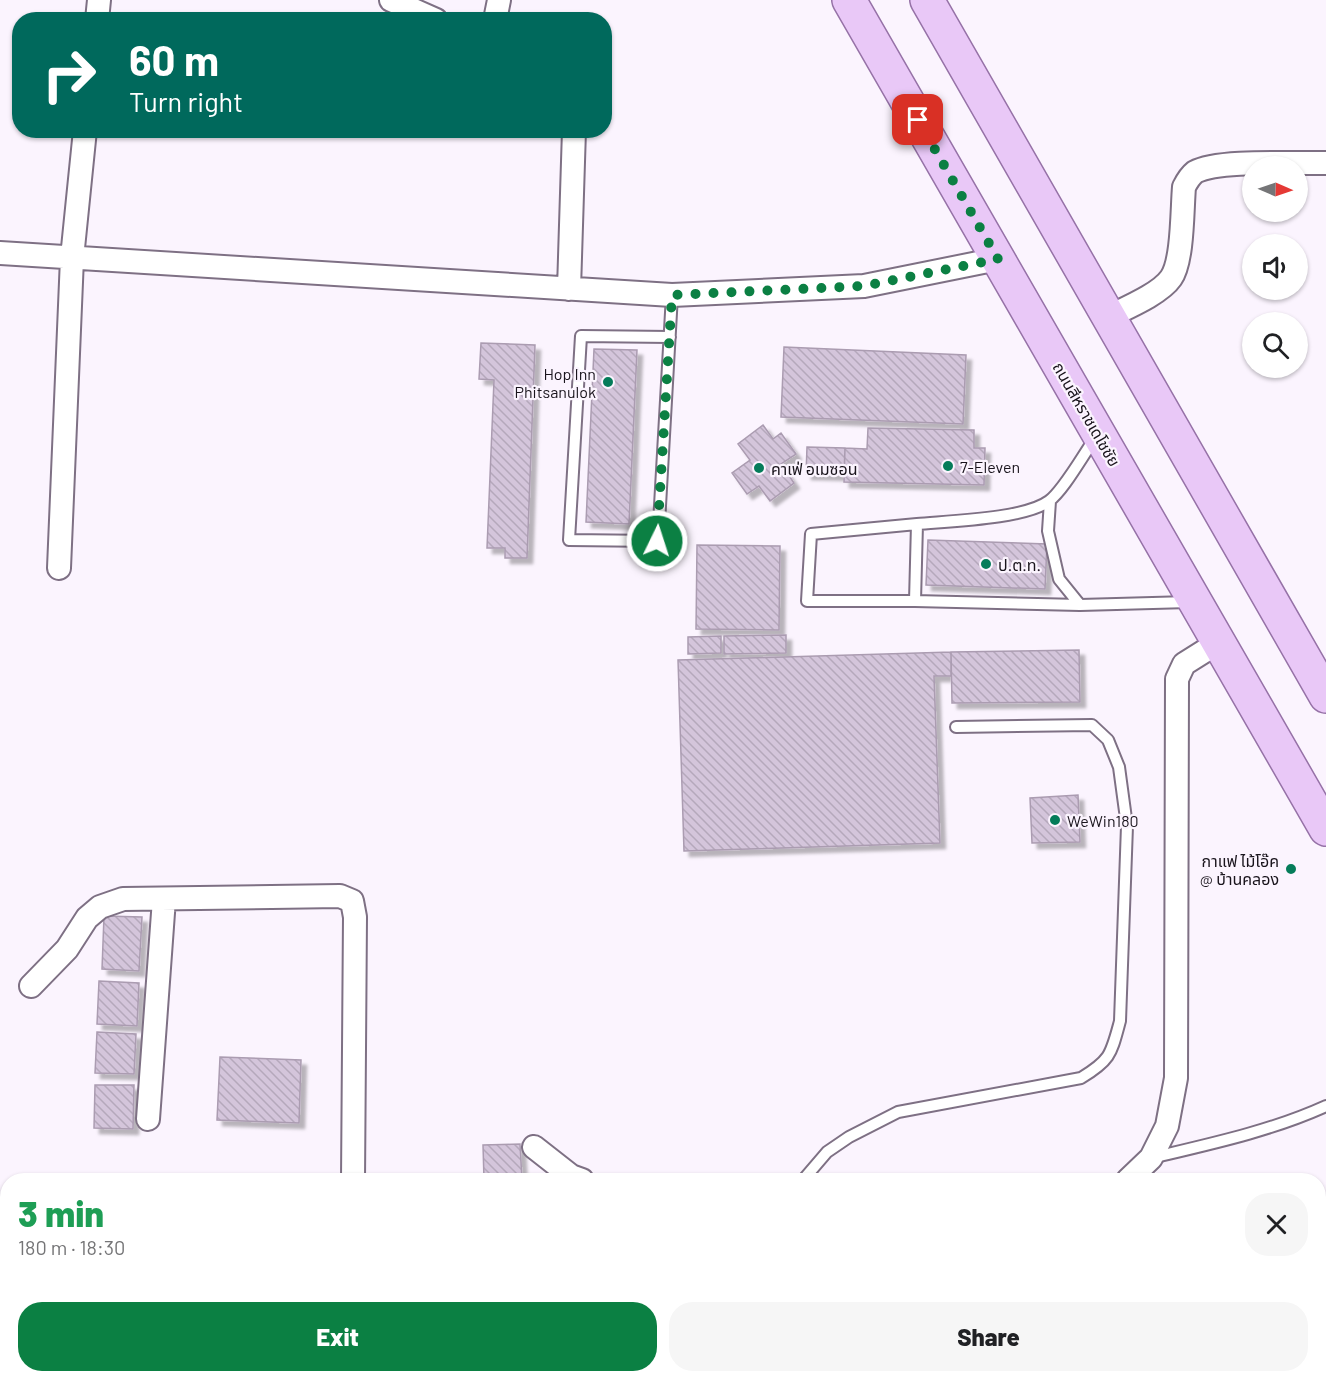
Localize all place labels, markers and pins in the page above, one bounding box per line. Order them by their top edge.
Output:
pin [892,94,943,145]
place label: Hop Inn Phitsanulok [515,364,596,401]
marker: Hop Inn Phitsanulok [601,375,615,389]
place label: 7-Eleven [960,457,1020,476]
place label: คาเฟ่ อเมซอน [771,459,857,478]
marker: 7-Eleven [941,459,955,473]
marker: คาเฟ่ อเมซอน [752,461,766,475]
place label: ป.ต.ท. [998,555,1041,574]
marker: ป.ต.ท. [979,557,993,571]
place label: WeWin180 [1067,811,1139,830]
marker: WeWin180 [1048,813,1062,827]
place label: กาแฟ ไม้โอ๊ค @ บ้านคลอง [1200,851,1279,888]
marker: กาแฟ ไม้โอ๊ค @ บ้านคลอง [1284,862,1298,876]

